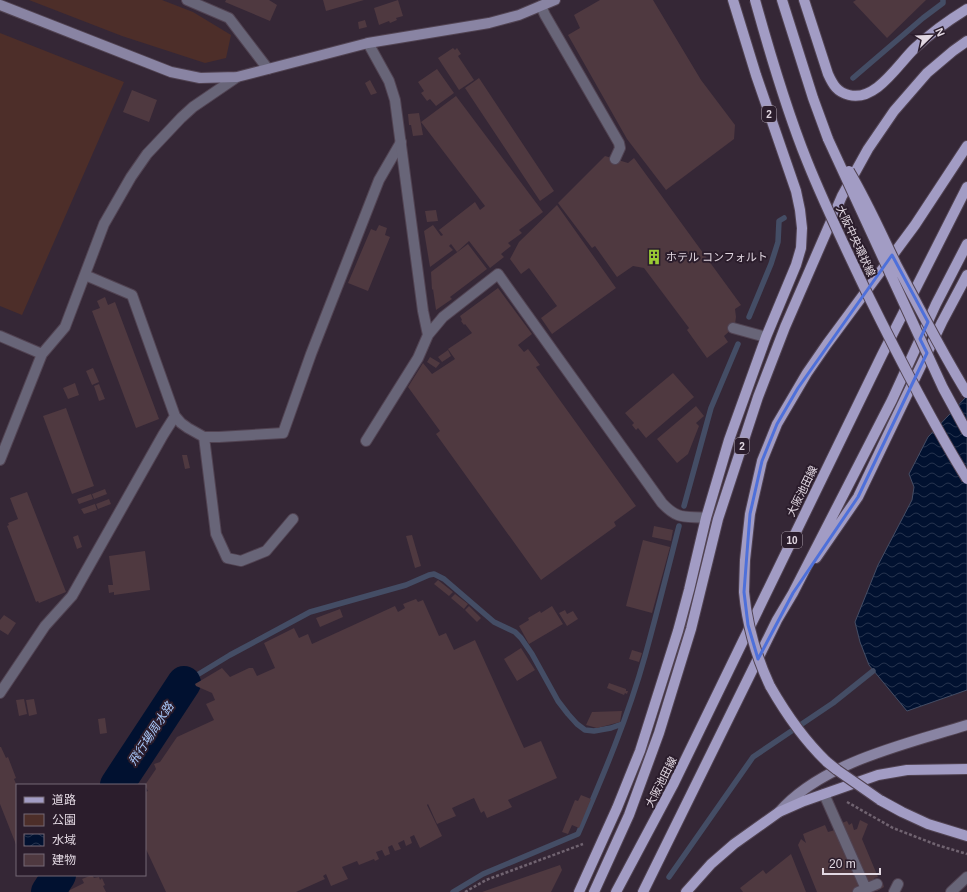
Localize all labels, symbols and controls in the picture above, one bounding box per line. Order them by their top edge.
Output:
north arrow [911,16,951,56]
text: N [933,26,947,38]
road number: 2 [762,106,776,122]
street label: 大阪中央環状線 [834,204,878,278]
building icon: ホテル コンフォルト [645,248,663,266]
place label: ホテル コンフォルト [666,251,768,263]
road number: 2 [735,438,749,454]
street label: 大阪池田線 [785,464,819,518]
road number: 10 [782,532,802,548]
water label: 飛行場周水路 [126,699,177,768]
street label: 大阪池田線 [643,755,679,809]
legend [16,784,146,876]
text: 道路 [52,793,76,807]
text: 公園 [52,813,76,827]
text: 水域 [52,833,76,847]
scale bar [823,850,880,876]
text: 建物 [52,853,76,867]
text: 20 m [829,857,856,871]

